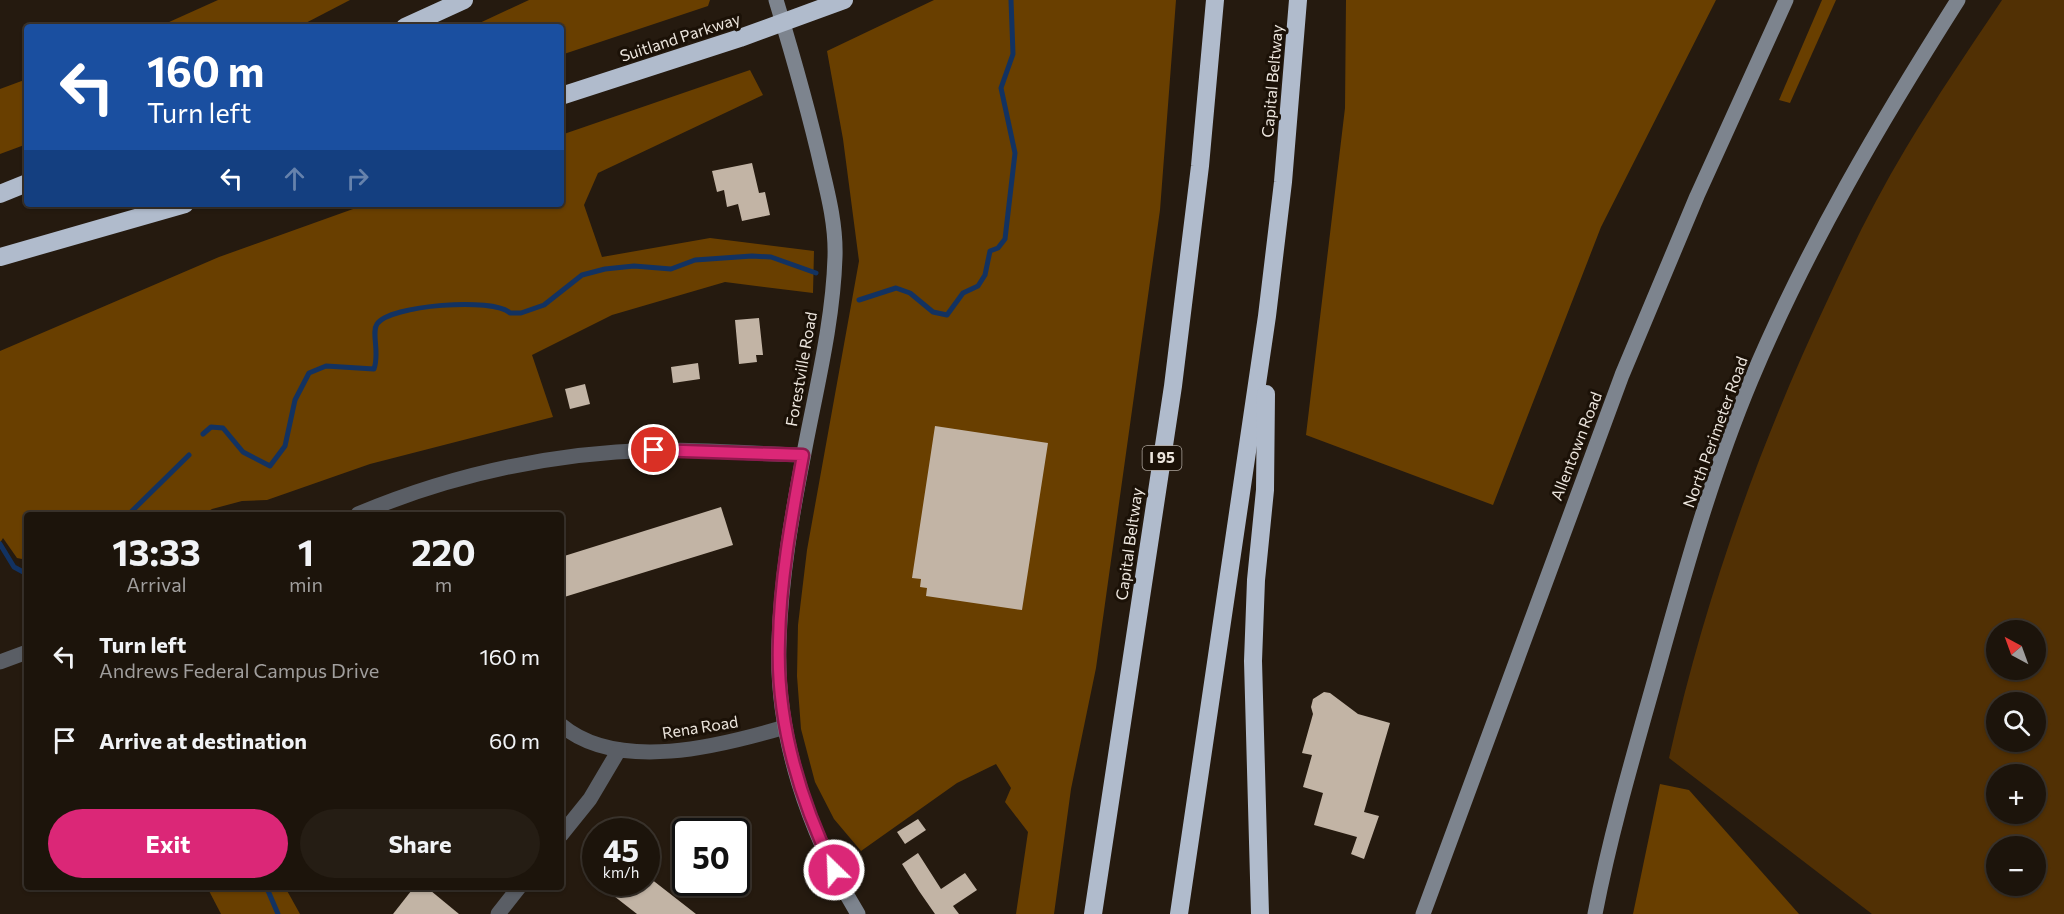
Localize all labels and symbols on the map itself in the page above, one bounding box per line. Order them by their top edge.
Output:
street label: Suitland Parkway [617,8,742,65]
street label: Capital Beltway [1257,24,1286,138]
street label: Forestville Road [781,310,820,428]
street label: North Perimeter Road [1678,354,1751,510]
street label: Allentown Road [1546,389,1605,503]
pin [628,424,679,475]
road number: I 95 [1142,446,1182,470]
street label: Capital Beltway [1111,486,1146,601]
north arrow [1986,620,2046,680]
street label: Rena Road [661,711,739,742]
speed limit sign: 50 [672,818,750,896]
position arrow [802,838,866,902]

